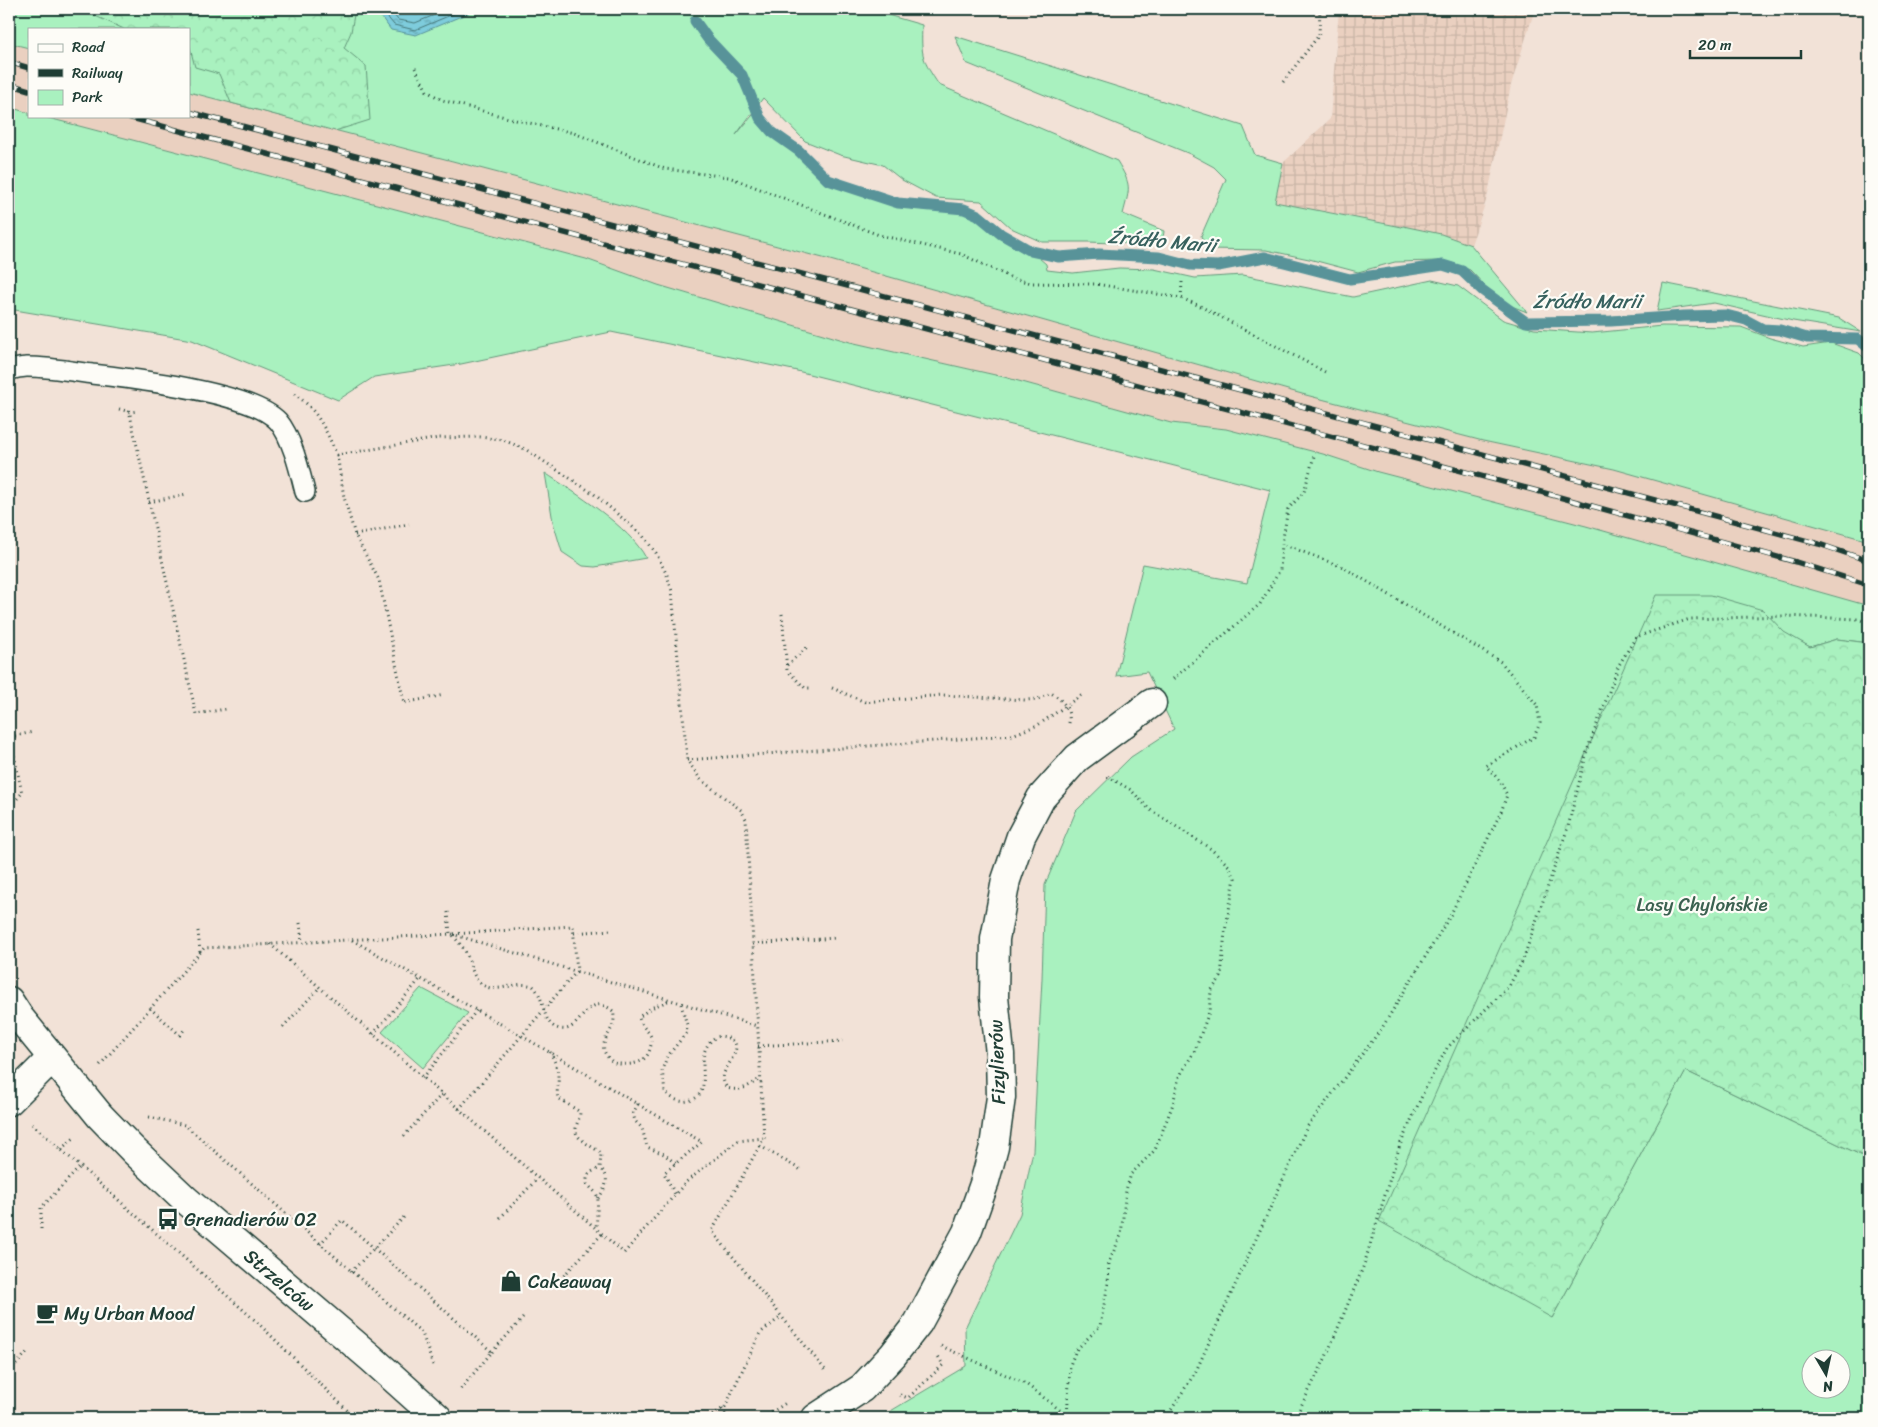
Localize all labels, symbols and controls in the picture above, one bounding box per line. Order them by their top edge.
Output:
legend [28,28,190,118]
scale bar [1690,28,1802,60]
text: 20 m [1698,32,1732,58]
text: Road [72,34,105,60]
text: Railway [72,60,123,86]
text: Park [72,84,103,110]
water label: Źródło Marii [1107,219,1222,264]
water label: Źródło Marii [1533,284,1646,319]
park label: Lasy Chylońskie [1636,888,1768,921]
street label: Fizylierów [979,1019,1015,1105]
place label: Grenadierów 02 [184,1203,317,1236]
bus stop icon: Grenadierów 02 [155,1206,181,1232]
street label: Strzelców [237,1240,322,1320]
place label: Cakeaway [528,1265,611,1298]
shop icon: Cakeaway [498,1268,524,1294]
place label: My Urban Mood [64,1297,195,1330]
cafe icon: My Urban Mood [34,1300,60,1326]
north arrow [1800,1350,1850,1400]
text: N [1821,1373,1836,1399]

